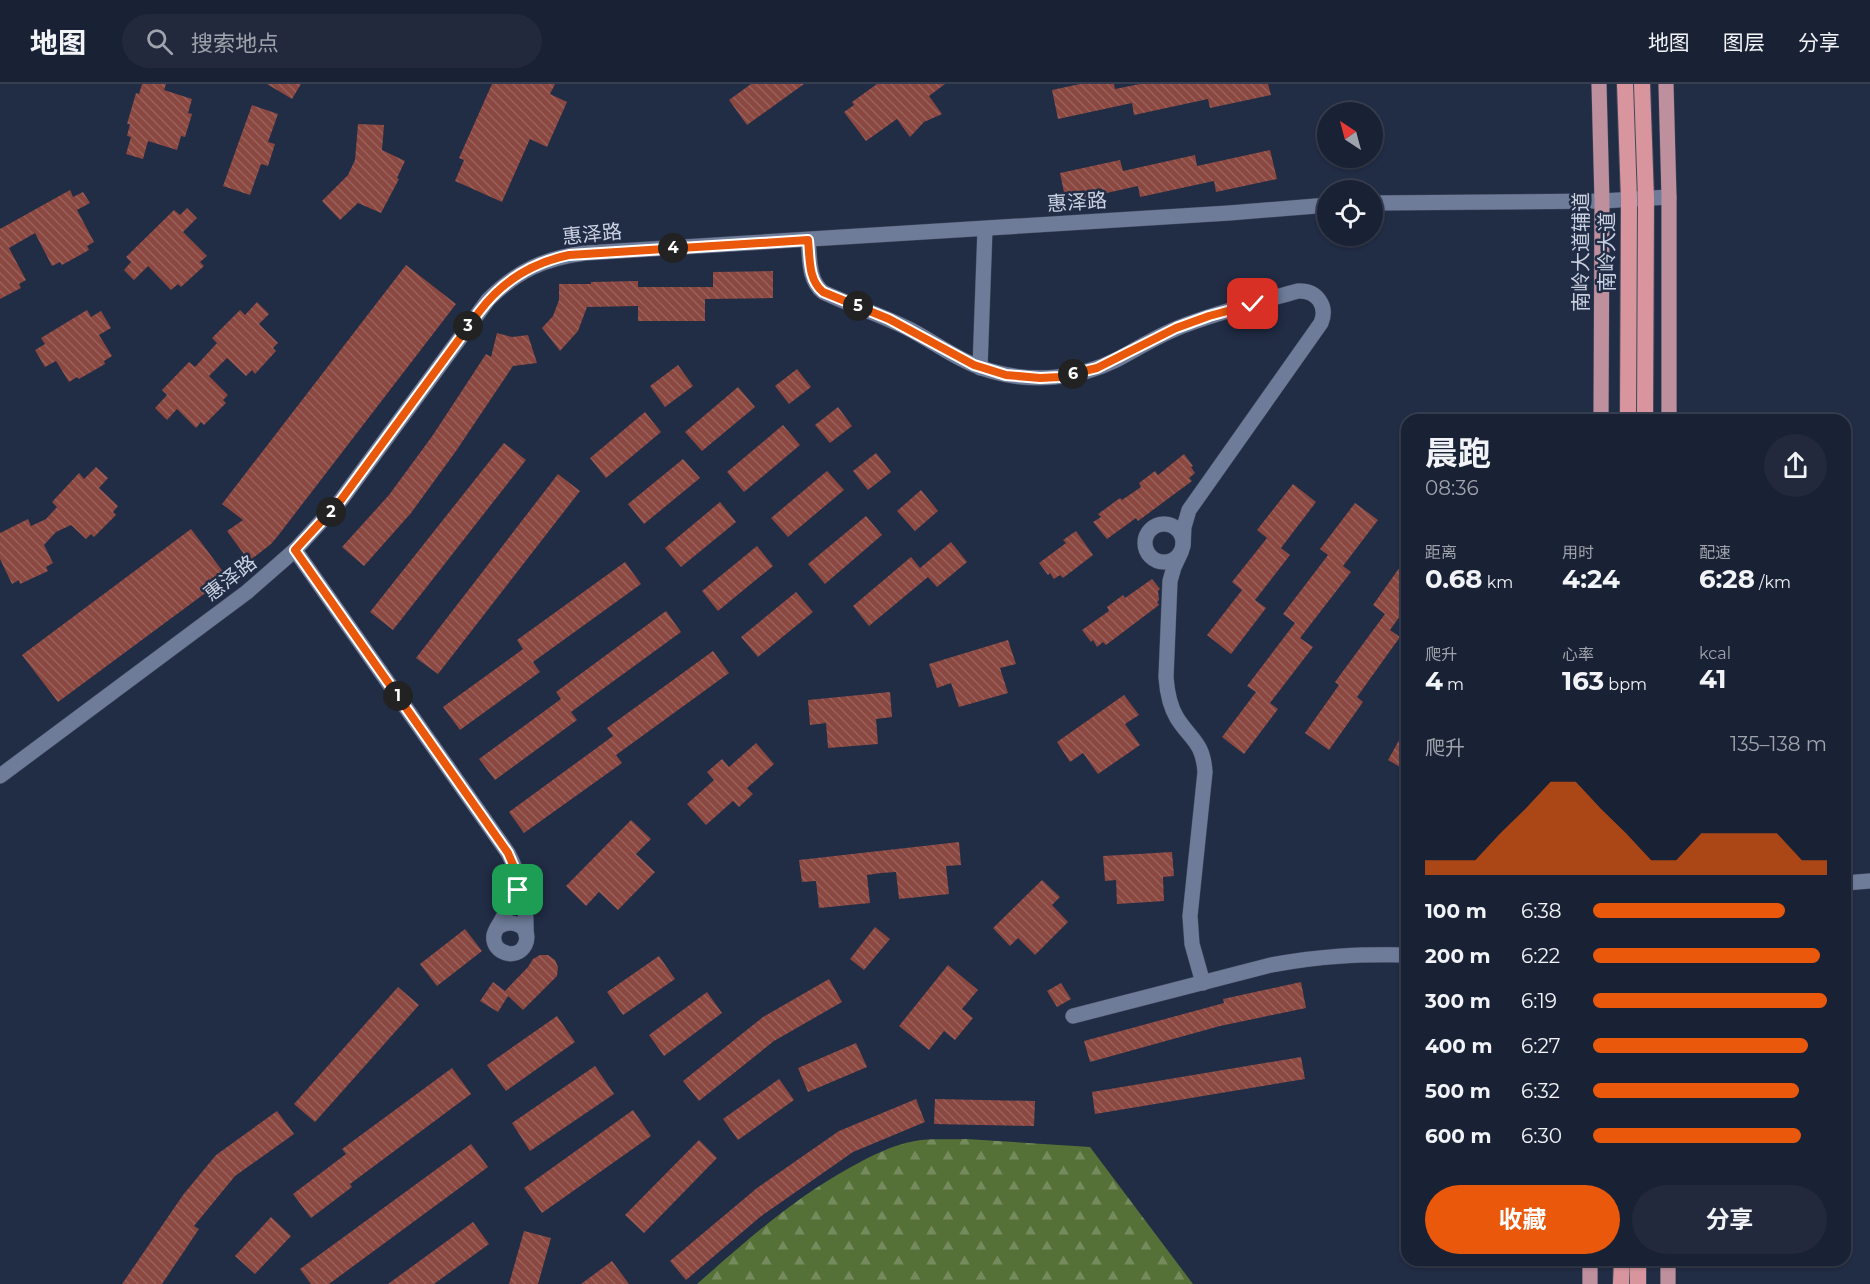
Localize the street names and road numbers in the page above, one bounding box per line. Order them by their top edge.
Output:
street label: 惠泽路 [1046,188,1108,216]
street label: 南岭大道辅道 [1569,192,1593,312]
street label: 南岭大道 [1595,212,1619,292]
street label: 惠泽路 [561,219,623,249]
street label: 惠泽路 [199,550,261,606]

